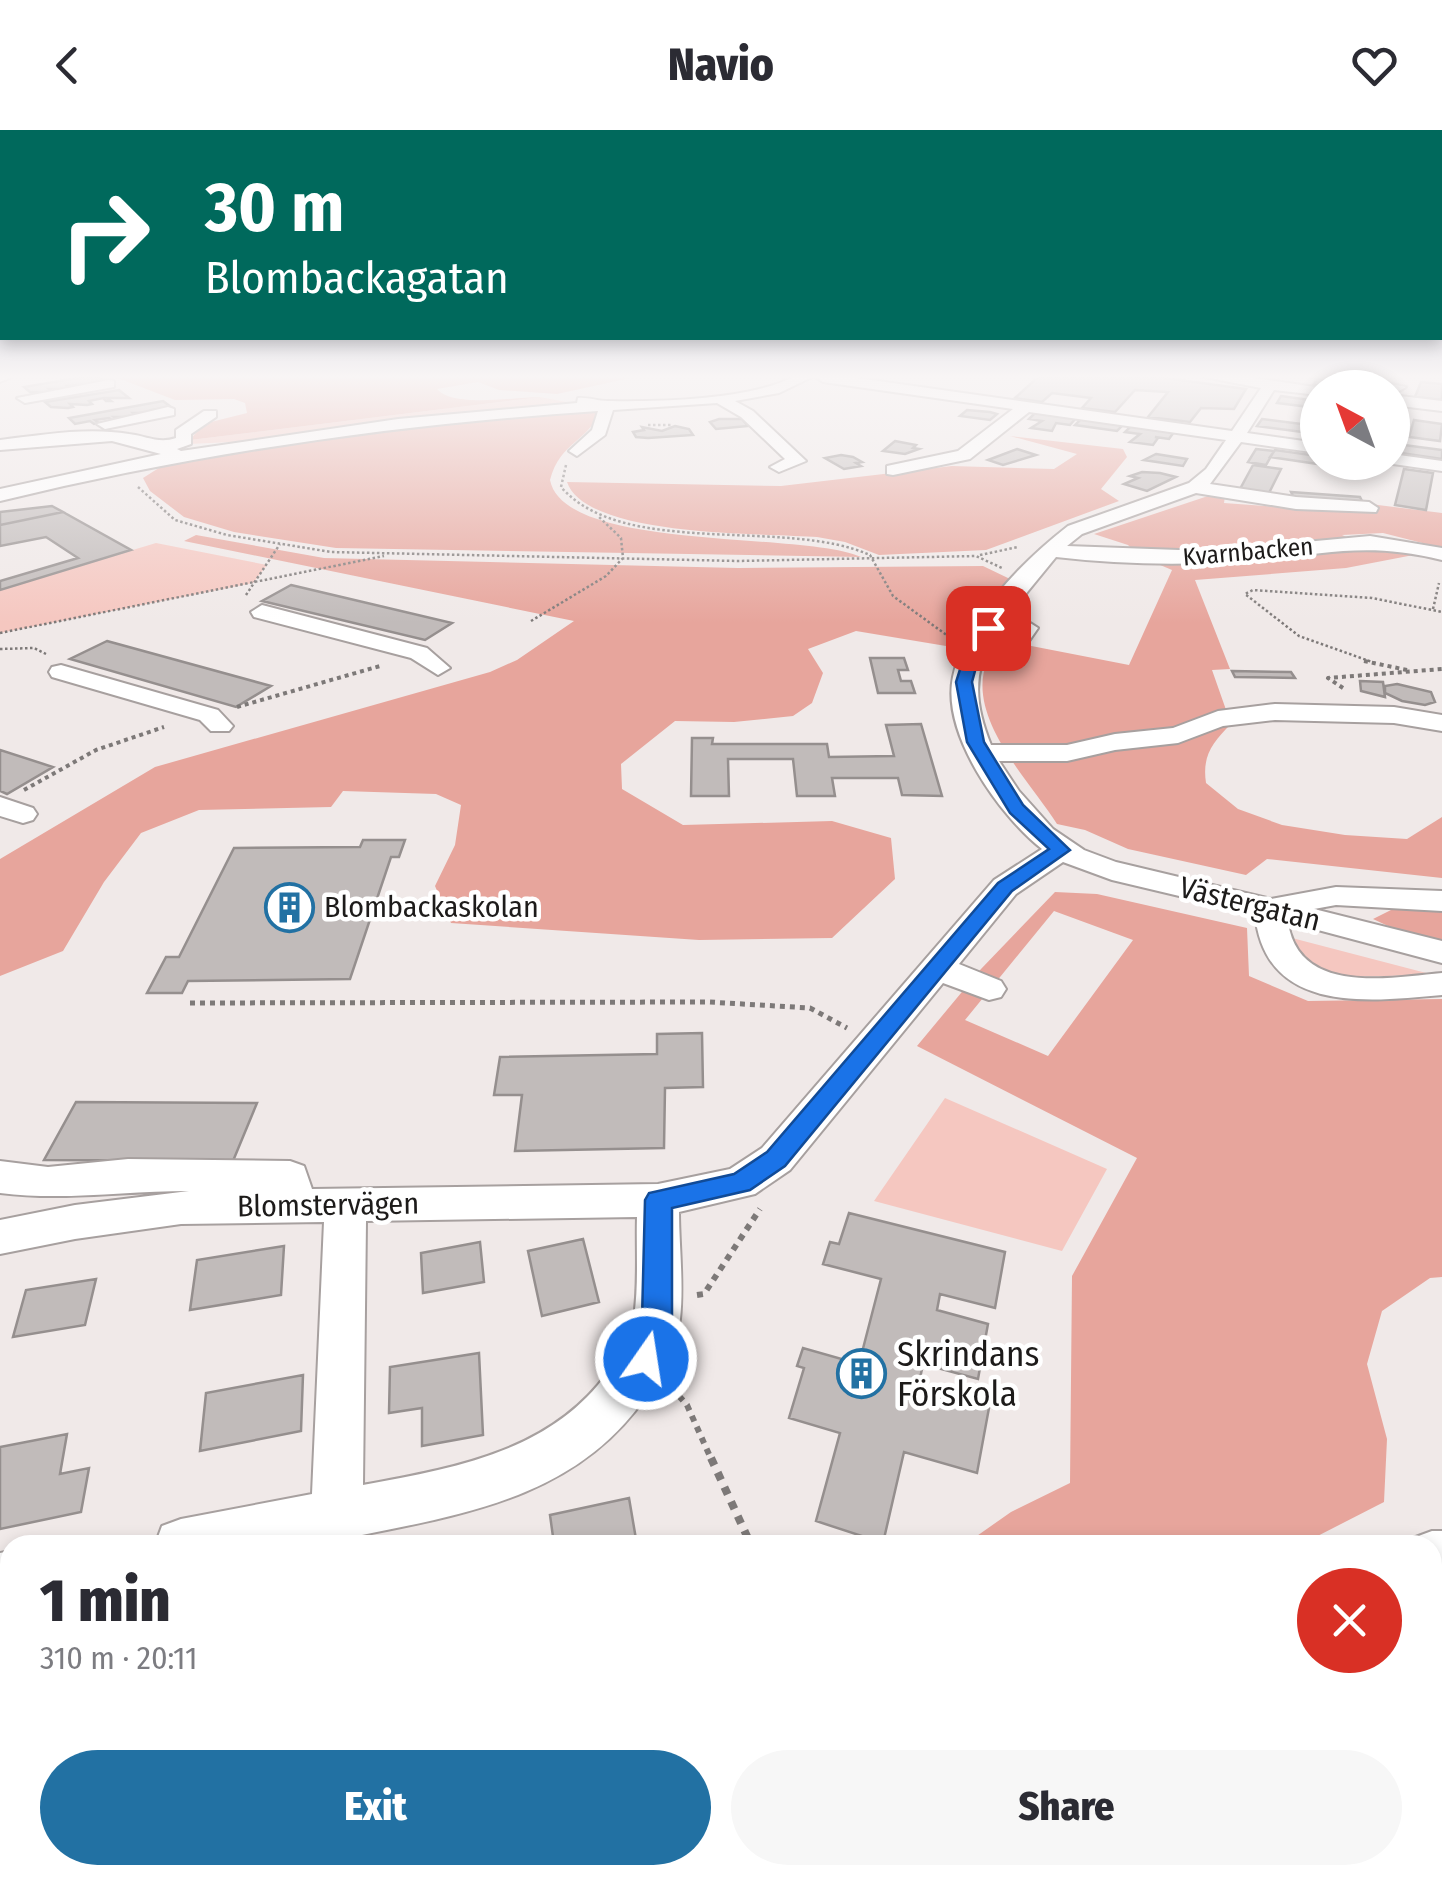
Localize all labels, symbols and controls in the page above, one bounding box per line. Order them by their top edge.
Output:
icon: back [40,38,95,93]
text: Navio [668,38,774,92]
icon: heart [1347,38,1402,93]
text: 30 m [205,166,344,250]
icon: right [40,170,170,300]
text: Blombackagatan [205,251,509,305]
north arrow [1300,370,1410,480]
map controls [1300,370,1410,480]
street label: Kvarnbacken [1181,531,1315,573]
pin [946,586,1031,671]
icon: arrive [961,601,1016,656]
street label: Västergatan [1176,869,1324,939]
building icon: Blombackaskolan [263,881,315,933]
place label: Blombackaskolan [324,889,539,925]
street label: Blomstervägen [237,1185,419,1225]
position arrow [594,1307,698,1411]
place label: Skrindans Förskola [897,1333,1039,1415]
building icon: Skrindans Förskola [836,1348,888,1400]
text: 1 min [40,1565,171,1637]
button: close [1297,1568,1402,1673]
text: 310 m · 20:11 [40,1639,198,1677]
button: Exit [40,1750,711,1865]
button: Share [731,1750,1402,1865]

